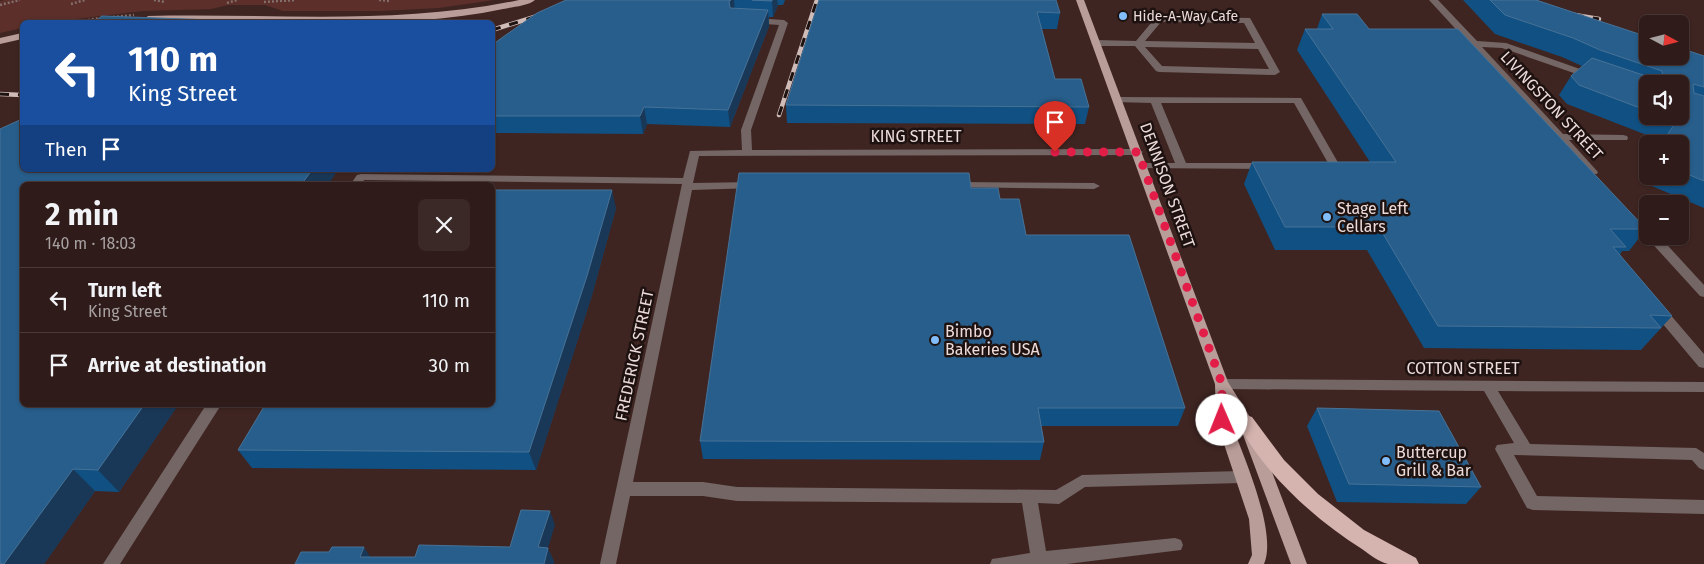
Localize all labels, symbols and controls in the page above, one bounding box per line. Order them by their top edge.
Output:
place label: Hide-A-Way Cafe [1133,8,1238,25]
marker: Hide-A-Way Cafe [1117,10,1129,22]
north arrow [1639,15,1689,65]
map controls [1639,15,1689,245]
text: 110 m [128,38,218,80]
icon: left [45,40,110,105]
street label: LIVINGSTON STREET [1496,47,1607,164]
button: sound [1639,75,1689,125]
text: King Street [128,80,237,107]
pin [1034,101,1076,152]
icon: arrive [1041,108,1069,136]
street label: DENNISON STREET [1136,120,1199,251]
street label: KING STREET [870,127,962,146]
icon: arrive [97,135,125,163]
button: + [1639,135,1689,185]
text: Then [45,138,87,161]
button: − [1639,195,1689,245]
text: 2 min [45,197,119,233]
button: close [418,199,470,251]
place label: Stage Left Cellars [1337,199,1409,236]
marker: Stage Left Cellars [1321,211,1333,223]
text: 140 m · 18:03 [45,234,136,253]
text: Turn left [88,279,162,302]
icon: left [45,286,73,314]
street label: FREDERICK STREET [611,287,658,422]
text: 110 m [422,289,470,312]
text: King Street [88,302,167,321]
place label: Bimbo Bakeries USA [945,322,1040,359]
marker: Bimbo Bakeries USA [929,334,941,346]
icon: arrive [45,351,73,379]
text: Arrive at destination [88,354,267,377]
text: 30 m [429,354,470,377]
street label: COTTON STREET [1406,359,1520,378]
position arrow [1195,393,1247,445]
place label: Buttercup Grill & Bar [1396,443,1472,480]
marker: Buttercup Grill & Bar [1380,455,1392,467]

